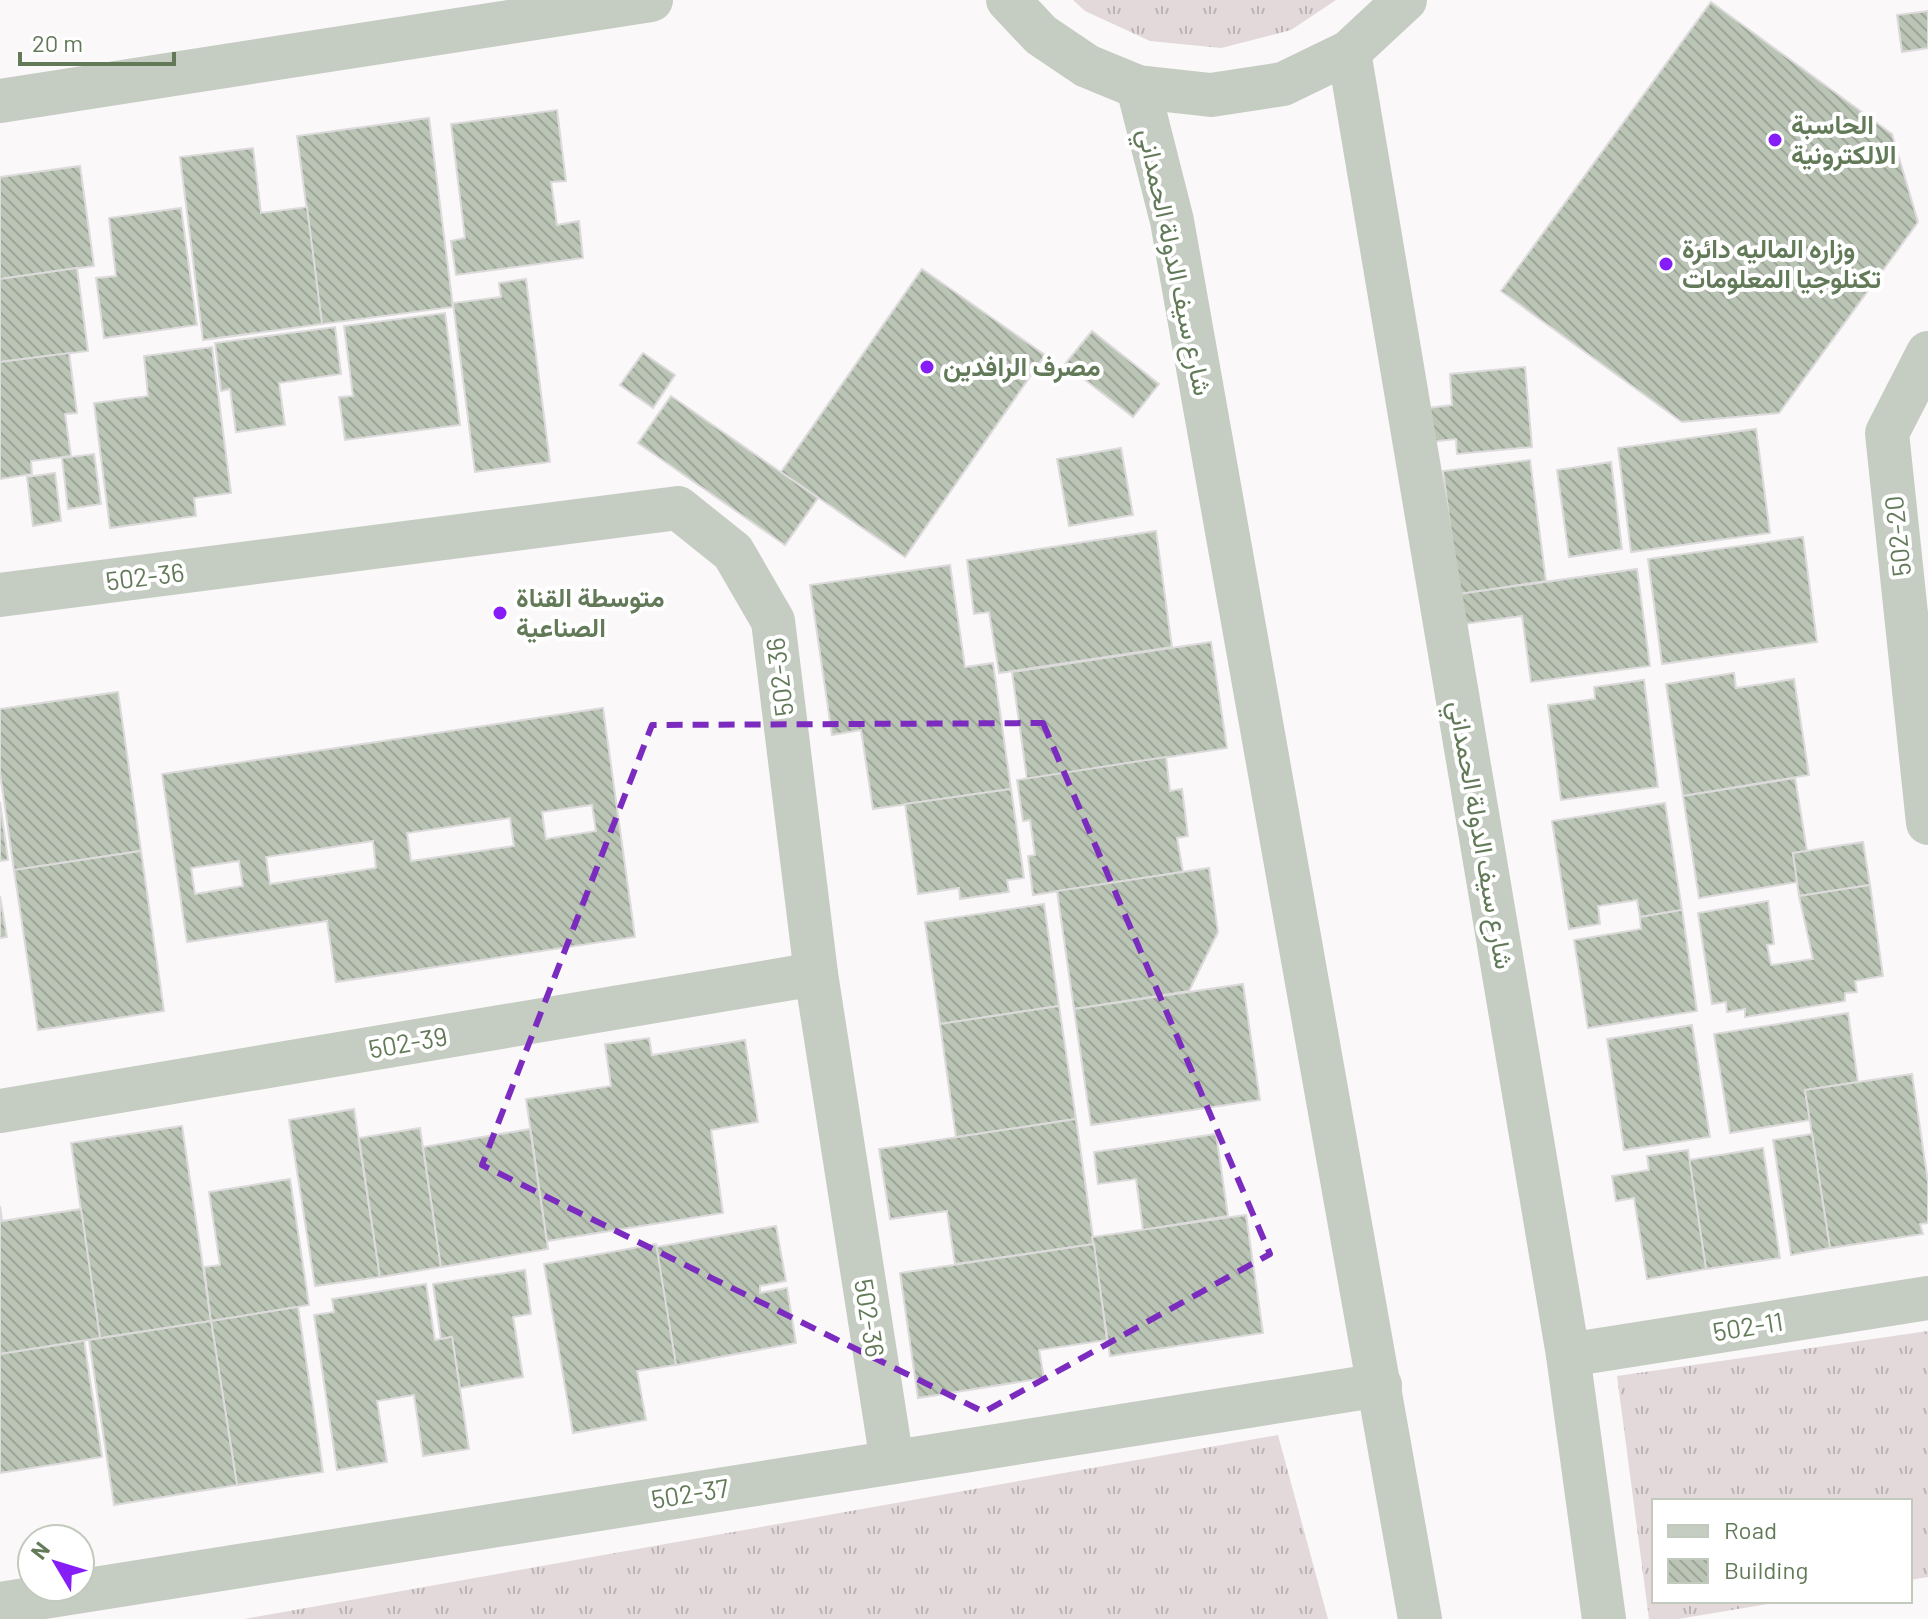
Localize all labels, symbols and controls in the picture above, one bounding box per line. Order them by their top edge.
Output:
scale bar [20,16,174,66]
text: 20 m [32,28,83,57]
place label: الحاسبة الالكترونية [1791,108,1896,171]
street label: شارع سيف الدولة الحمداني [1126,125,1220,399]
marker: الحاسبة الالكترونية [1766,131,1784,149]
place label: وزاره الماليه دائرة تكنلوجيا المعلومات [1682,232,1881,295]
marker: وزاره الماليه دائرة تكنلوجيا المعلومات [1657,255,1675,273]
place label: مصرف الرافدين [943,350,1101,383]
marker: مصرف الرافدين [918,358,936,376]
street label: 502-20 [1877,494,1916,578]
street label: 502-36 [104,555,186,596]
place label: متوسطة القناة الصناعية [516,581,665,643]
marker: متوسطة القناة الصناعية [491,604,509,622]
street label: 502-36 [758,636,799,718]
street label: شارع سيف الدولة الحمداني [1437,698,1521,973]
street label: 502-39 [366,1019,449,1064]
street label: 502-36 [849,1276,892,1359]
street label: 502-11 [1711,1305,1785,1346]
street label: 502-37 [649,1471,731,1514]
legend [1652,1499,1912,1603]
text: Road [1724,1515,1777,1544]
north arrow [16,1523,96,1603]
text: N [25,1536,54,1564]
text: Building [1724,1555,1808,1584]

